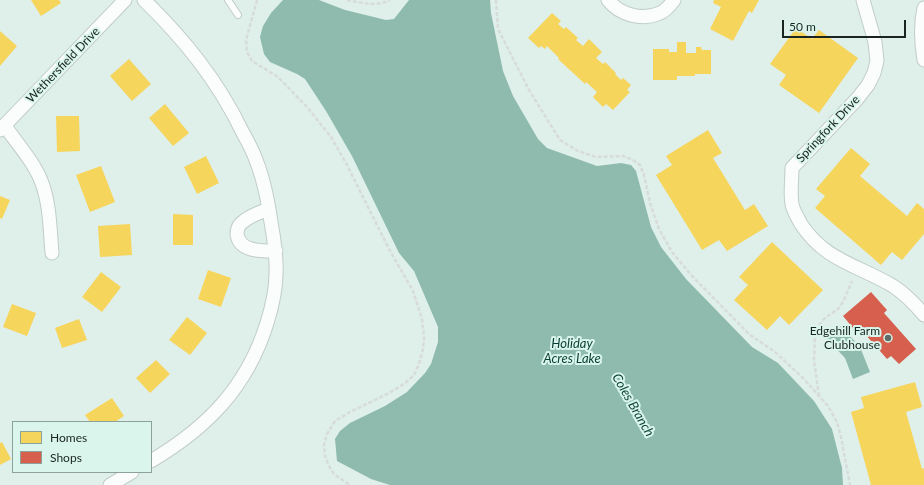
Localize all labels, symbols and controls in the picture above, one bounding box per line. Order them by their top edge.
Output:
scale bar [784,12,908,38]
text: 50 m [789,19,816,34]
street label: Wethersfield Drive [23,24,103,106]
street label: Springfork Drive [793,93,863,165]
place label: Edgehill Farm Clubhouse [810,324,880,352]
marker: Edgehill Farm Clubhouse [883,333,893,343]
water label: Holiday Acres Lake [543,336,601,367]
water label: Coles Branch [609,371,657,439]
legend [12,421,152,473]
text: Homes [50,430,87,445]
text: Shops [50,450,82,465]

